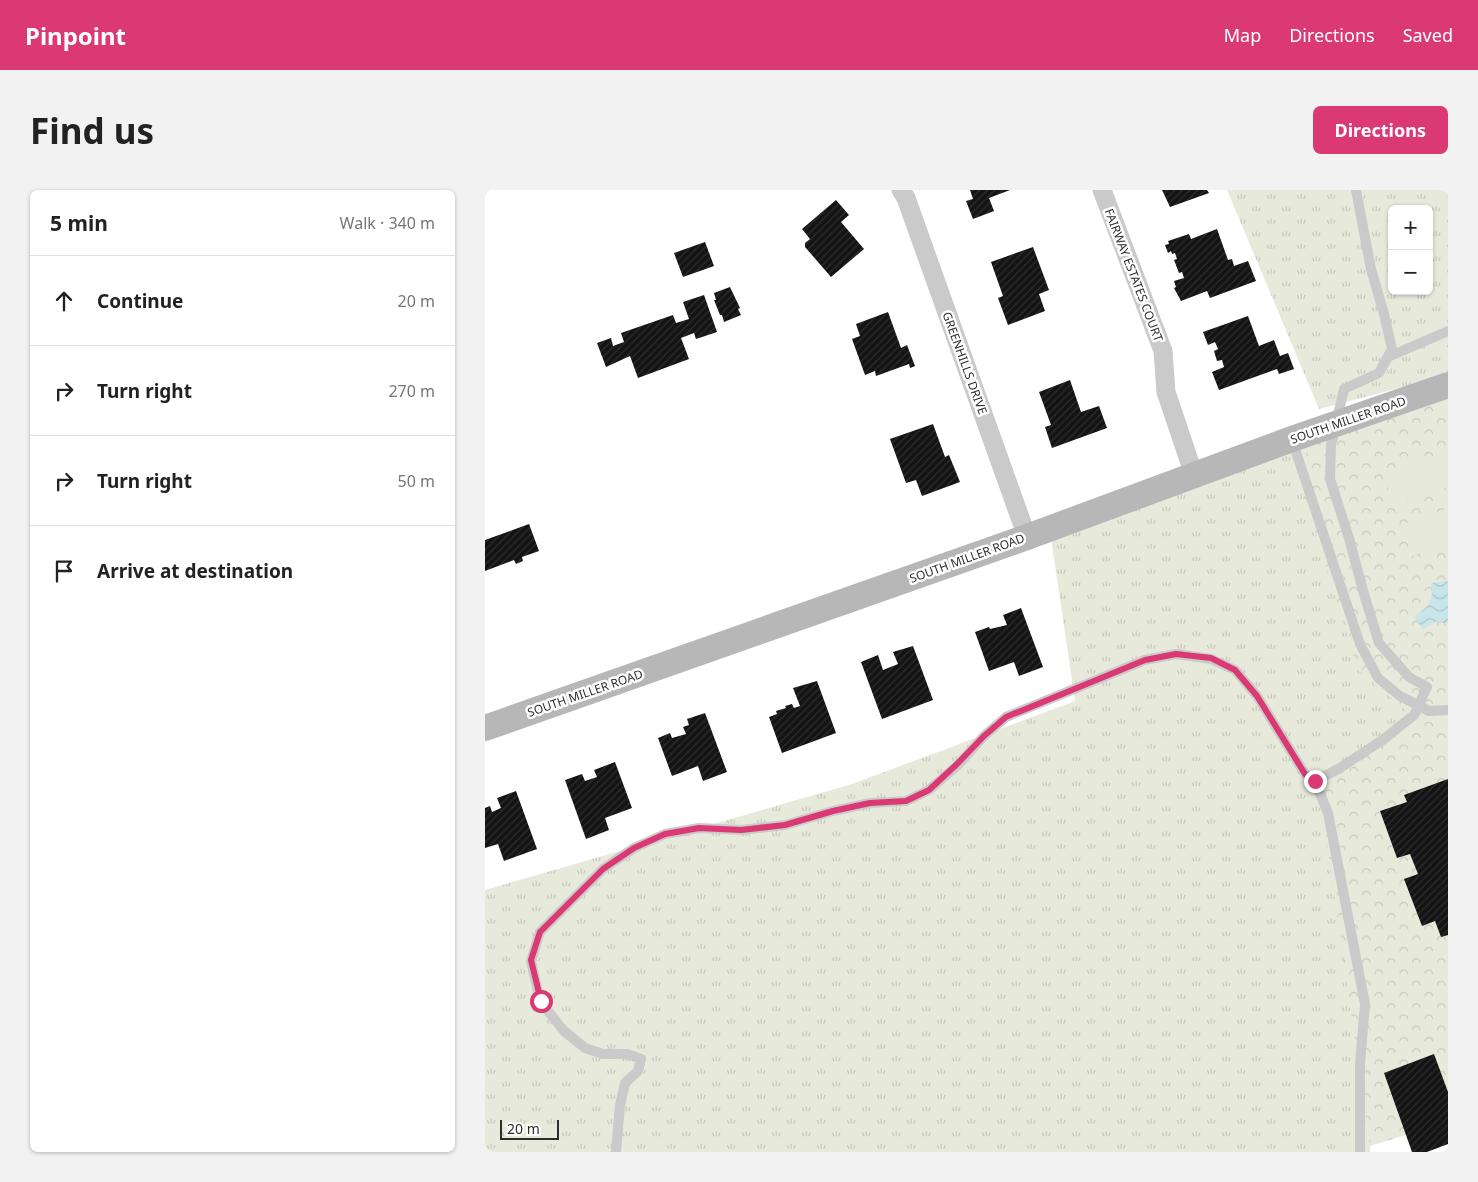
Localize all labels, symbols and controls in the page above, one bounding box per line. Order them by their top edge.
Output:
text: Pinpoint [25,19,126,52]
text: Map [1224,23,1261,47]
text: Directions [1289,23,1375,47]
text: Saved [1403,23,1453,47]
button: Directions [1313,106,1448,154]
text: Find us [30,107,154,154]
map controls [1388,205,1433,295]
button: + [1388,205,1433,250]
street label: FAIRWAY ESTATES COURT [1101,206,1167,344]
text: 5 min [50,209,108,237]
text: Walk · 340 m [340,212,435,234]
button: − [1388,250,1433,295]
icon: ahead [50,287,78,315]
text: Continue [97,288,183,314]
text: 20 m [398,290,435,312]
street label: GREENHILLS DRIVE [939,309,991,417]
icon: right [50,377,78,405]
text: Turn right [97,378,192,404]
text: 270 m [388,380,435,402]
street label: SOUTH MILLER ROAD [1288,392,1408,448]
icon: right [50,467,78,495]
text: Turn right [97,468,192,494]
text: 50 m [398,470,435,492]
street label: SOUTH MILLER ROAD [907,529,1027,587]
icon: arrive [50,557,78,585]
text: Arrive at destination [97,558,293,584]
street label: SOUTH MILLER ROAD [525,665,645,721]
route end [1304,770,1327,793]
route start [530,990,553,1013]
scale bar [500,1117,559,1140]
text: 20 m [507,1119,540,1138]

